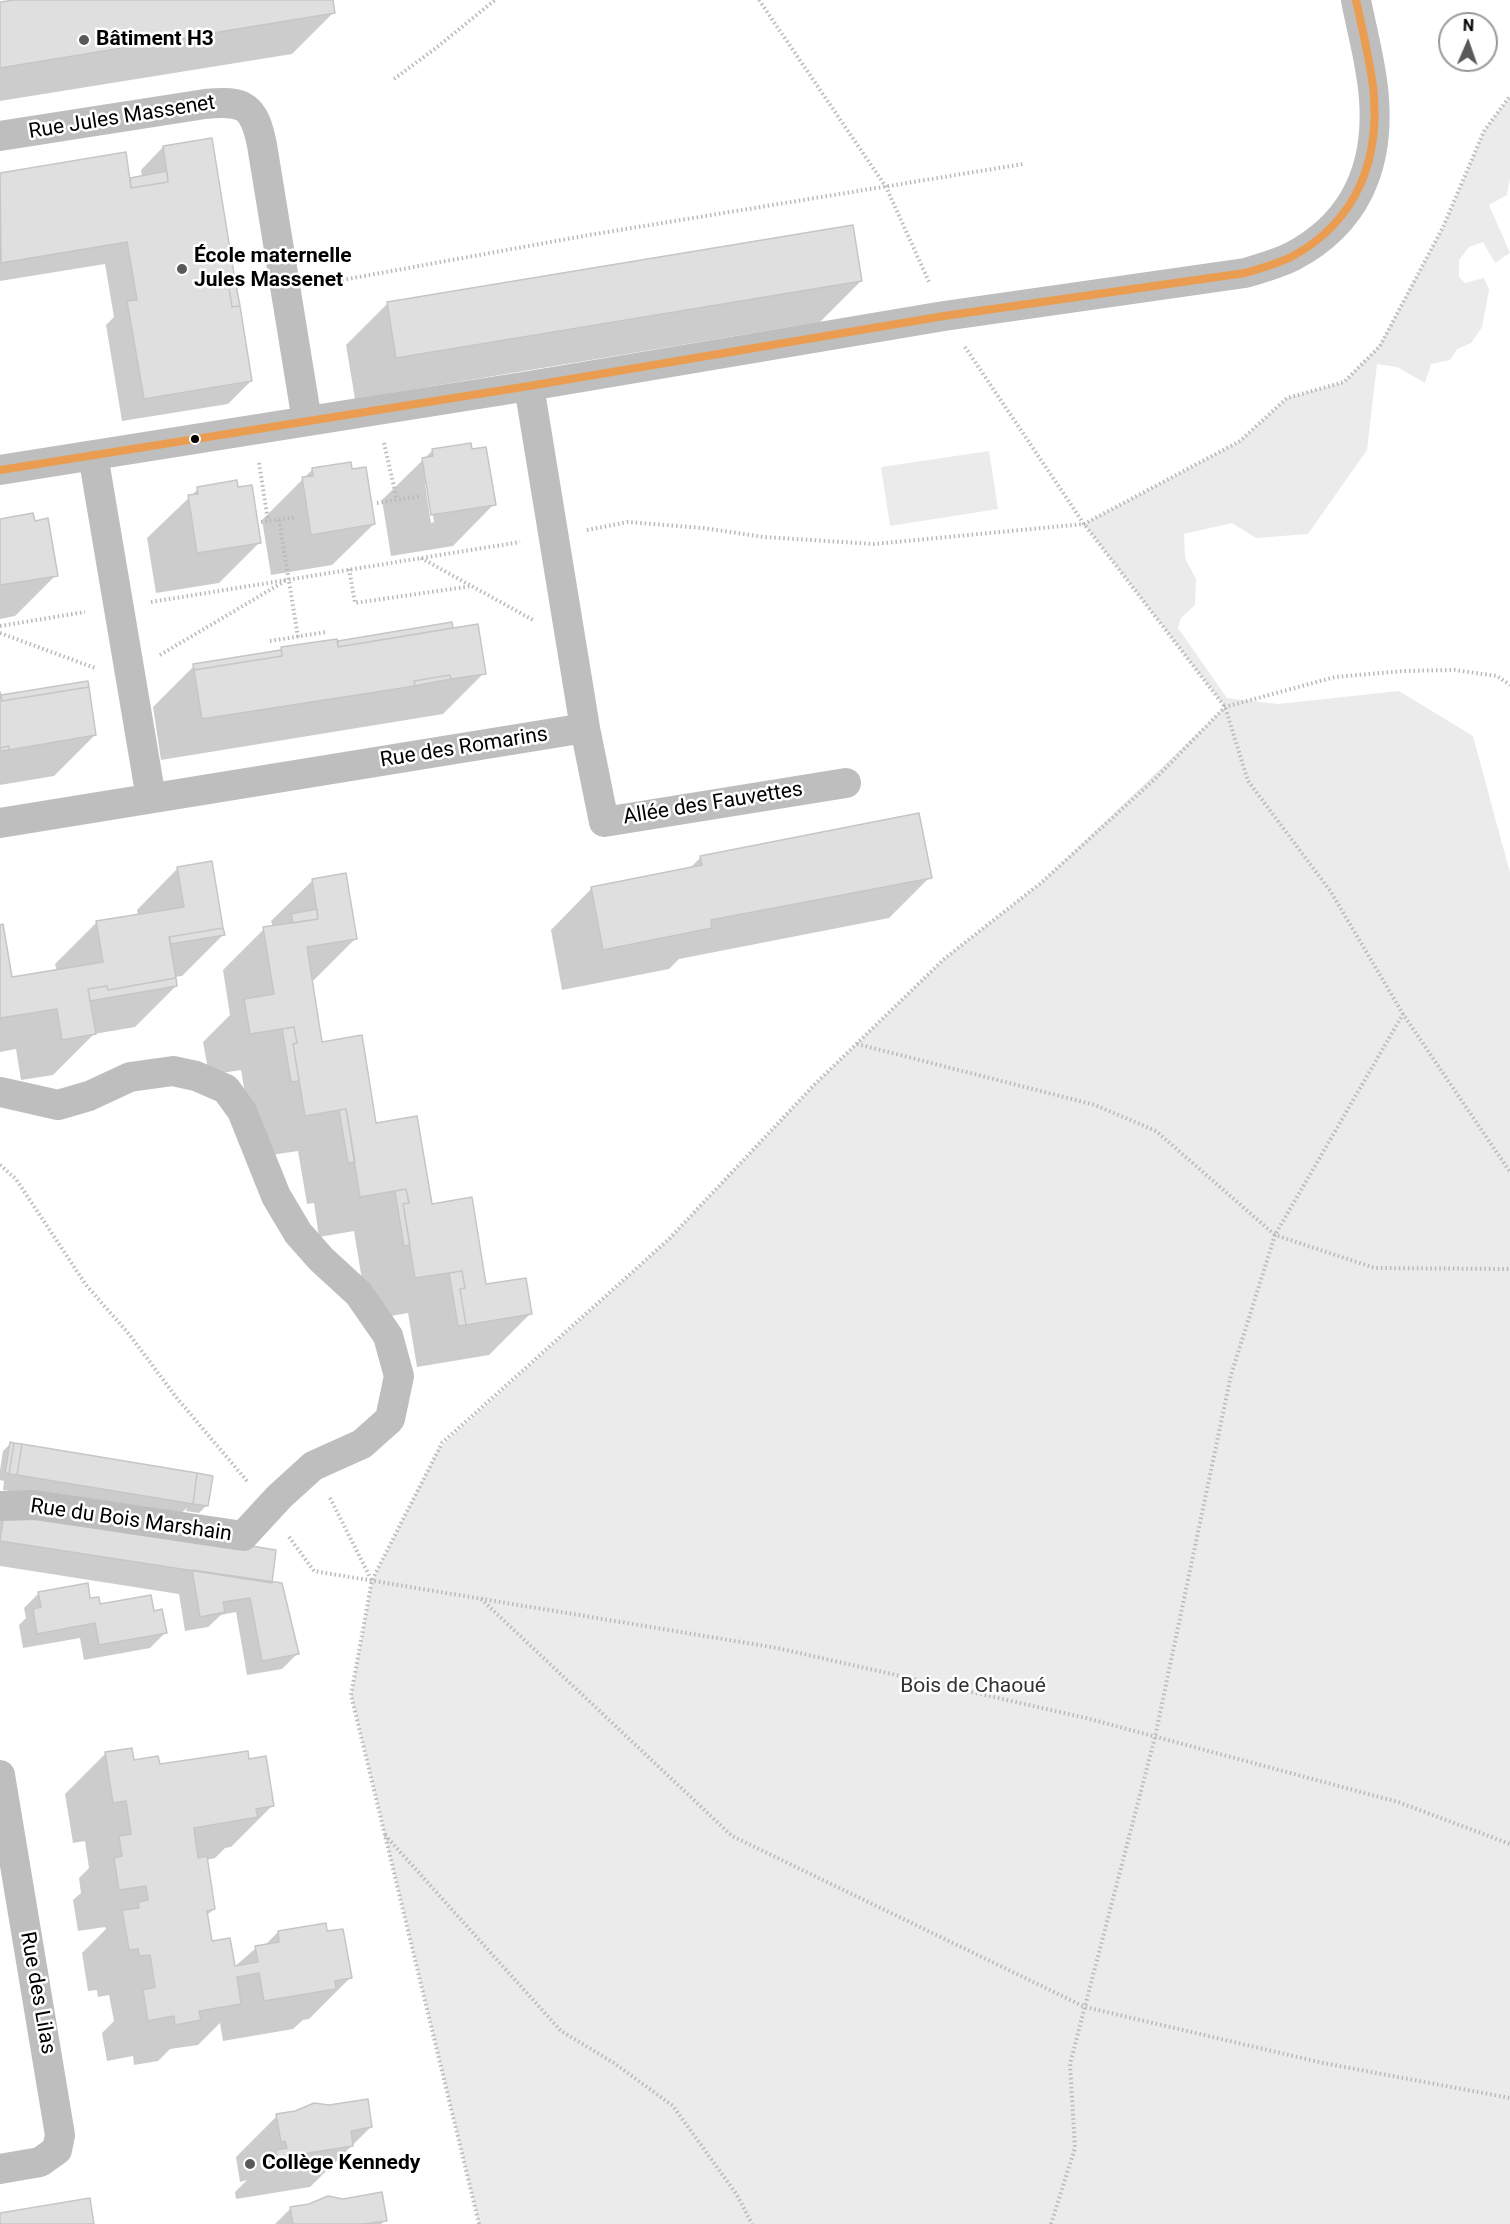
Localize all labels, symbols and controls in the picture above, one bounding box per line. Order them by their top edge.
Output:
north arrow [1438,12,1498,72]
text: N [1463,16,1475,35]
place label: Bâtiment H3 [96,27,214,53]
marker: Bâtiment H3 [77,33,91,47]
street label: Rue Jules Massenet [27,91,217,145]
place label: École maternelle Jules Massenet [194,244,352,294]
marker: École maternelle Jules Massenet [175,262,189,276]
unlabelled marker [189,433,201,445]
street label: Rue des Romarins [378,722,550,774]
street label: Allée des Fauvettes [621,777,805,831]
street label: Rue du Bois Marshain [29,1494,233,1548]
park label: Bois de Chaoué [900,1674,1046,1700]
street label: Rue des Lilas [14,1930,60,2056]
place label: Collège Kennedy [262,2151,420,2177]
marker: Collège Kennedy [243,2157,257,2171]

